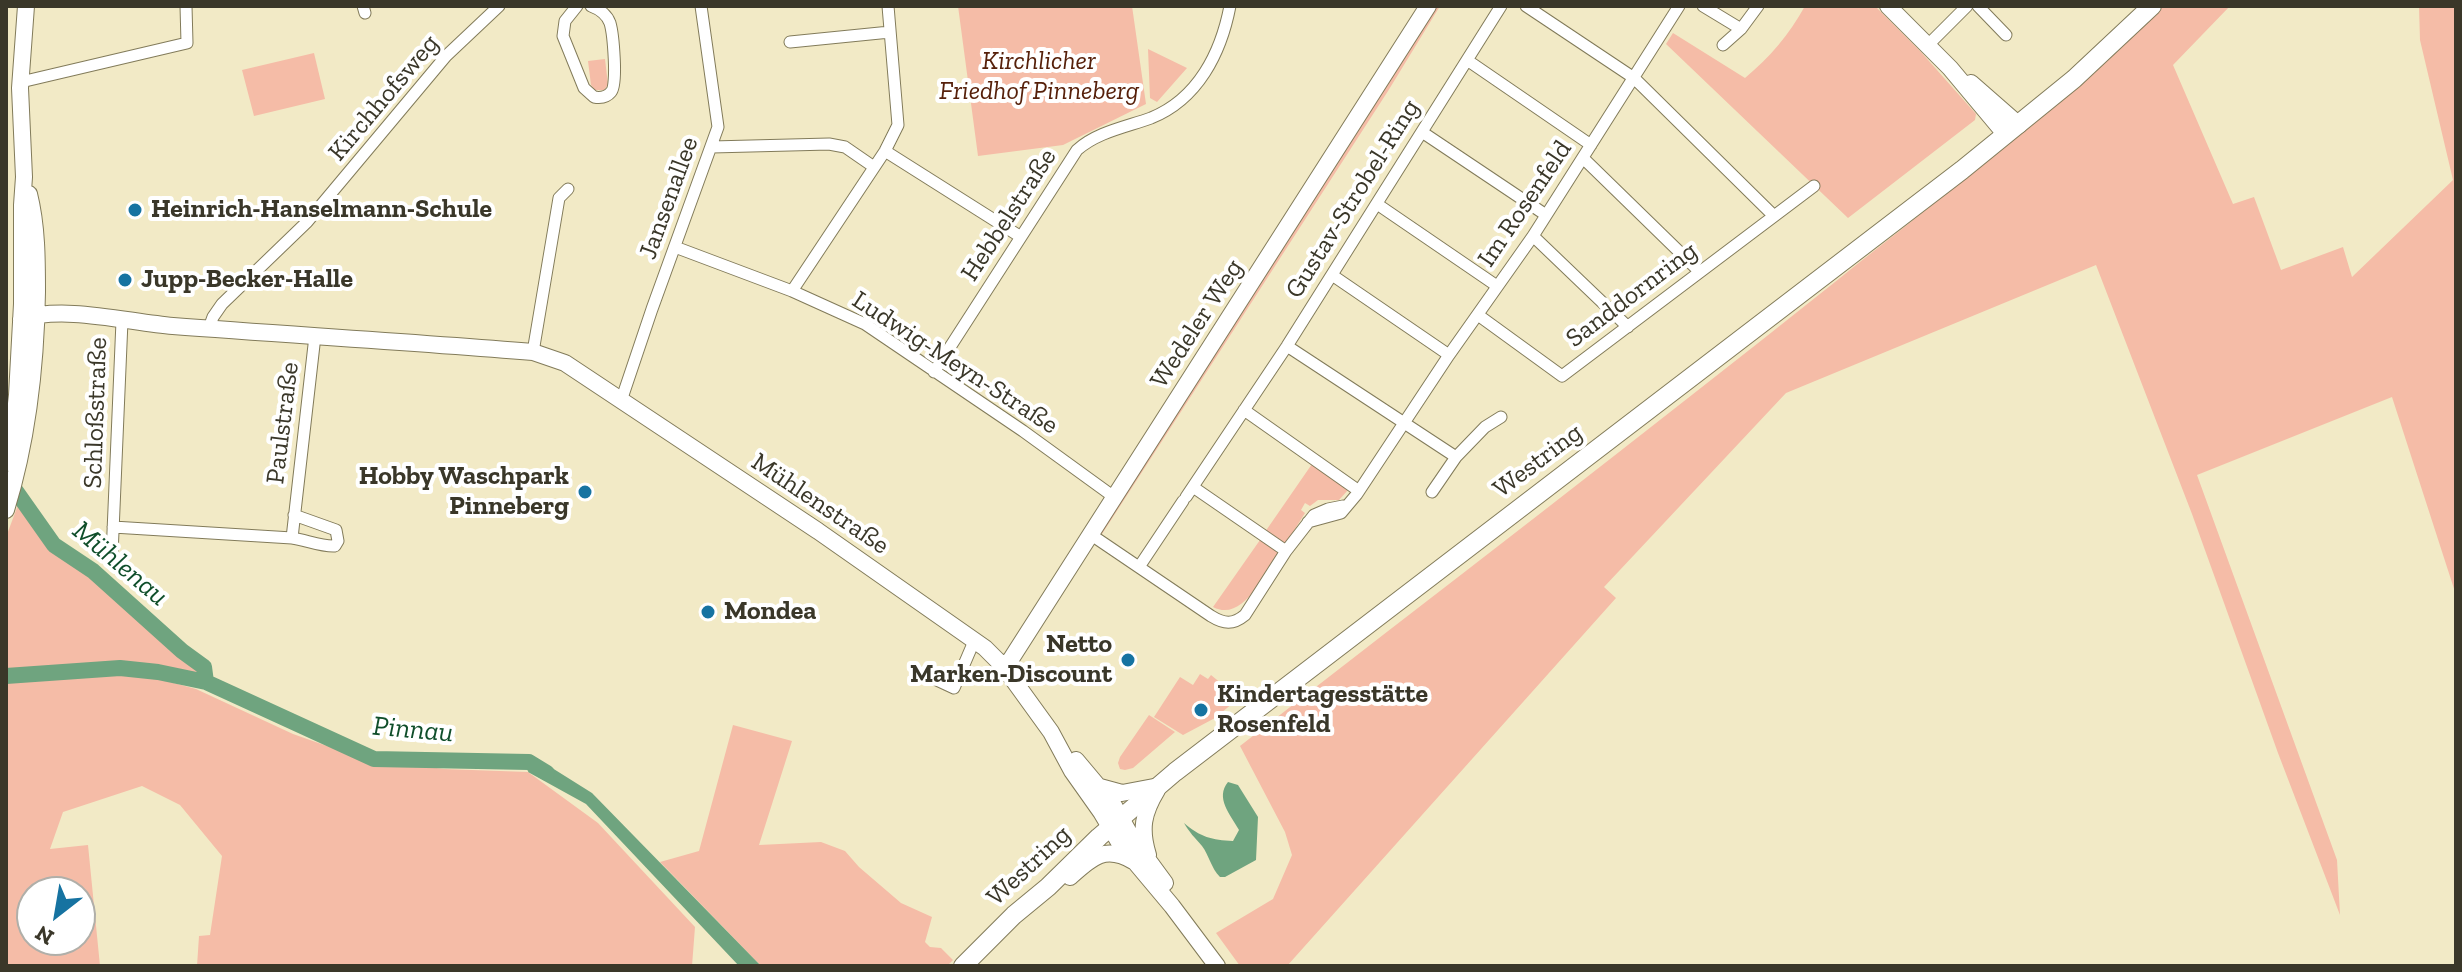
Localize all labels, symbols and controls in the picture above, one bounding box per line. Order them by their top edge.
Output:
street label: Kirchhofsweg [322,29,446,167]
park label: Kirchlicher Friedhof Pinneberg [939,46,1139,108]
street label: Gustav-Strobel-Ring [1279,94,1427,304]
street label: Jansenallee [632,133,706,263]
street label: Im Rosenfeld [1471,135,1579,273]
street label: Hebbelstraße [955,143,1063,287]
place label: Heinrich-Hanselmann-Schule [151,194,492,226]
marker: Heinrich-Hanselmann-Schule [126,201,144,219]
street label: Sanddornring [1560,235,1704,355]
street label: Wedeler Weg [1144,254,1250,394]
place label: Jupp-Becker-Halle [141,264,353,296]
marker: Jupp-Becker-Halle [116,271,134,289]
street label: Ludwig-Meyn-Straße [846,285,1064,441]
street label: Schloßstraße [78,337,114,489]
street label: Paulstraße [260,360,306,486]
street label: Westring [1487,417,1589,505]
street label: Mühlenstraße [745,447,895,561]
place label: Hobby Waschpark Pinneberg [359,461,569,522]
marker: Hobby Waschpark Pinneberg [576,483,594,501]
water label: Mühlenau [65,514,175,614]
place label: Mondea [724,596,816,628]
marker: Mondea [699,603,717,621]
place label: Netto Marken-Discount [910,629,1112,690]
marker: Netto Marken-Discount [1119,651,1137,669]
place label: Kindertagesstätte Rosenfeld [1217,679,1428,740]
marker: Kindertagesstätte Rosenfeld [1192,701,1210,719]
water label: Pinnau [371,710,455,750]
street label: Westring [980,819,1078,913]
north arrow [16,876,96,956]
text: N [30,919,59,951]

